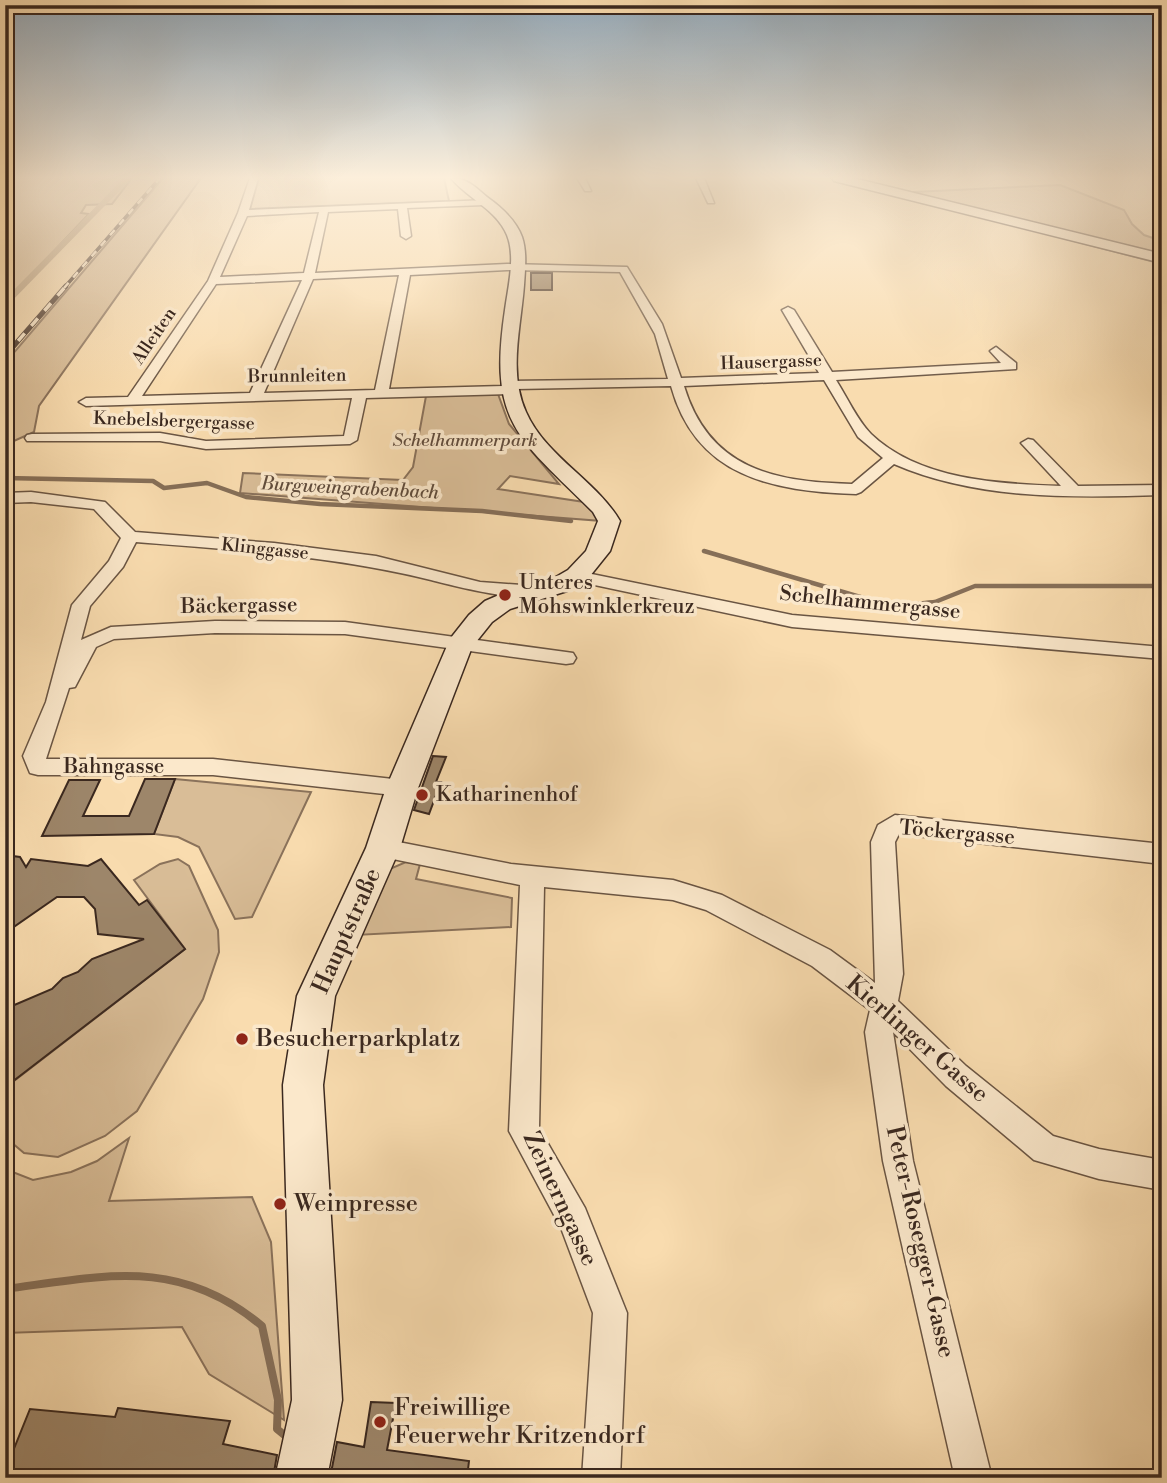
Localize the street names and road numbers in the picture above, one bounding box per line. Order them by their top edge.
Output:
street label: Alleiten [126,303,182,370]
street label: Hausergasse [720,349,822,375]
street label: Brunnleiten [246,364,347,388]
street label: Knebelsbergergasse [93,407,255,435]
street label: Klinggasse [220,533,310,565]
street label: Schelhammergasse [778,581,962,625]
street label: Bäckergasse [179,592,298,620]
street label: Bahngasse [63,754,164,780]
street label: Töckergasse [898,815,1016,851]
street label: Hauptstraße [306,863,388,999]
street label: Kierlinger Gasse [839,969,995,1109]
street label: Peter-Rosegger-Gasse [879,1123,961,1361]
street label: Zeinerngasse [516,1127,604,1271]

